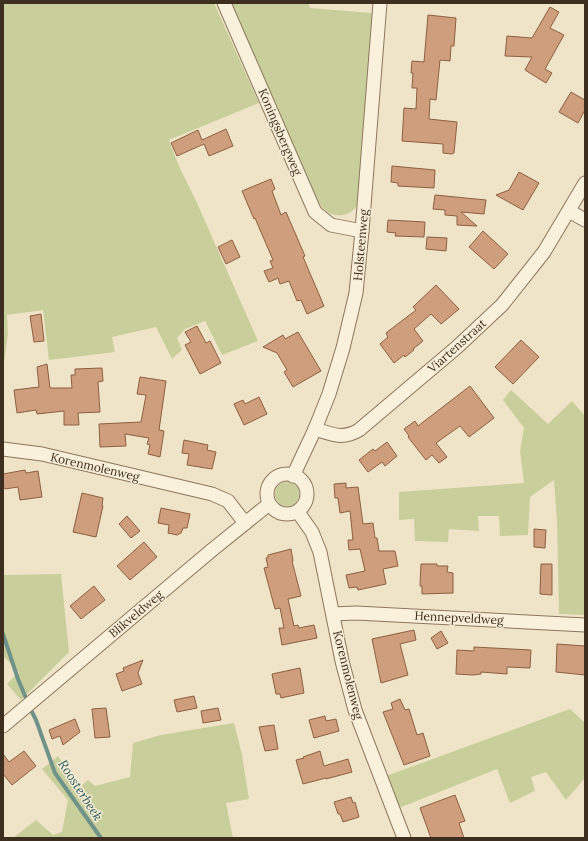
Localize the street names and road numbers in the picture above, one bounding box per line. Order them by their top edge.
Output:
street label: Koningsbergweg [255,86,306,178]
street label: Holsteenweg [350,208,371,282]
street label: Viartenstraat [424,315,489,376]
street label: Korenmolenweg [49,449,142,484]
street label: Blikveldweg [106,586,166,641]
street label: Hennepveldweg [414,608,504,627]
street label: Korenmolenweg [330,629,367,721]

